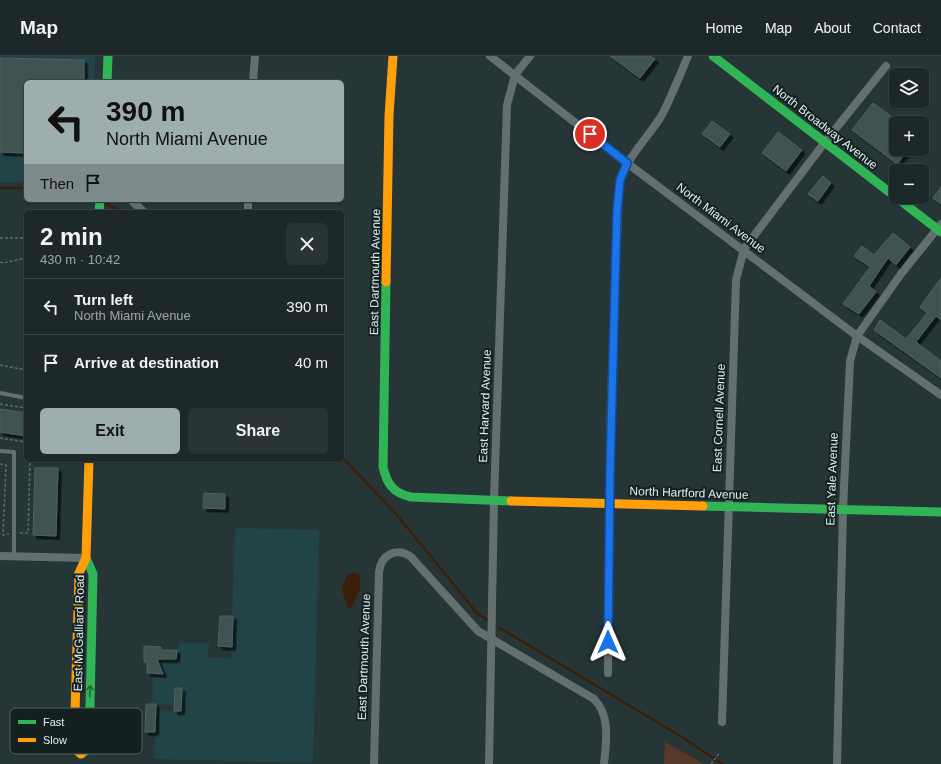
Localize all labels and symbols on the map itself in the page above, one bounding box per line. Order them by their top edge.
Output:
street label: North Broadway Avenue [770,82,880,172]
pin [573,117,607,151]
street label: North Miami Avenue [674,180,769,256]
street label: East Dartmouth Avenue [367,208,383,335]
street label: East Harvard Avenue [476,349,494,463]
street label: East Cornell Avenue [710,363,728,472]
street label: East Yale Avenue [823,432,841,526]
street label: North Hartford Avenue [629,484,749,502]
street label: East McGalliard Road [71,575,87,691]
street label: East Dartmouth Avenue [355,593,373,720]
position arrow [587,621,629,663]
one-way arrow [86,685,94,698]
legend [10,708,142,754]
text: Fast [43,716,64,728]
text: Slow [43,734,67,746]

